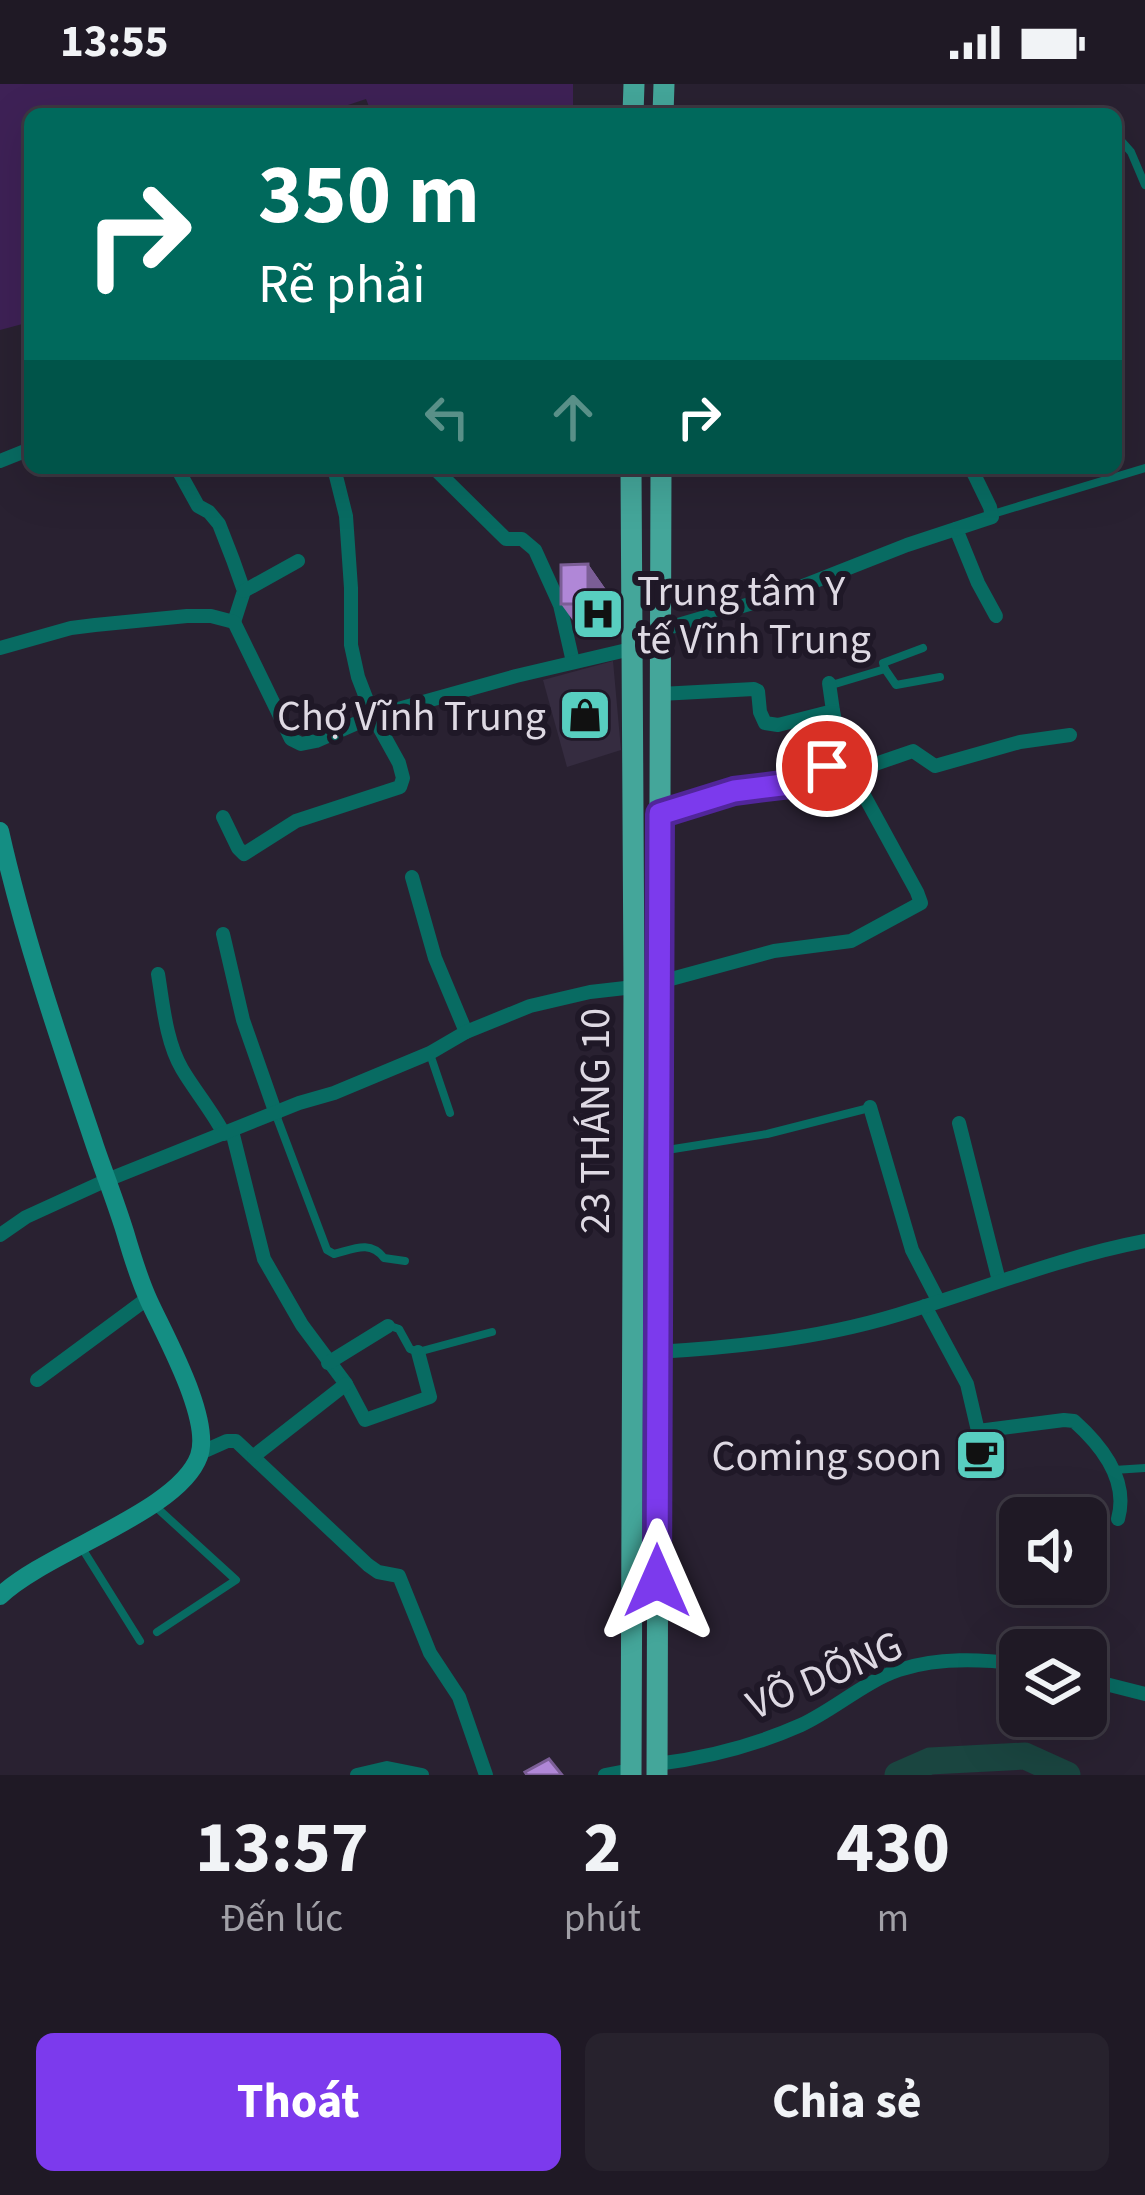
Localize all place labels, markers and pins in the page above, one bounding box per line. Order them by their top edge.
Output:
place label: Trung tâm Y tế Vĩnh Trung [637,562,871,670]
hospital icon: Trung tâm Y tế Vĩnh Trung [570,586,626,642]
place label: Chợ Vĩnh Trung [277,687,546,747]
shop icon: Chợ Vĩnh Trung [557,687,613,743]
pin [776,715,878,817]
place label: Coming soon [711,1427,942,1487]
cafe icon: Coming soon [953,1427,1009,1483]

